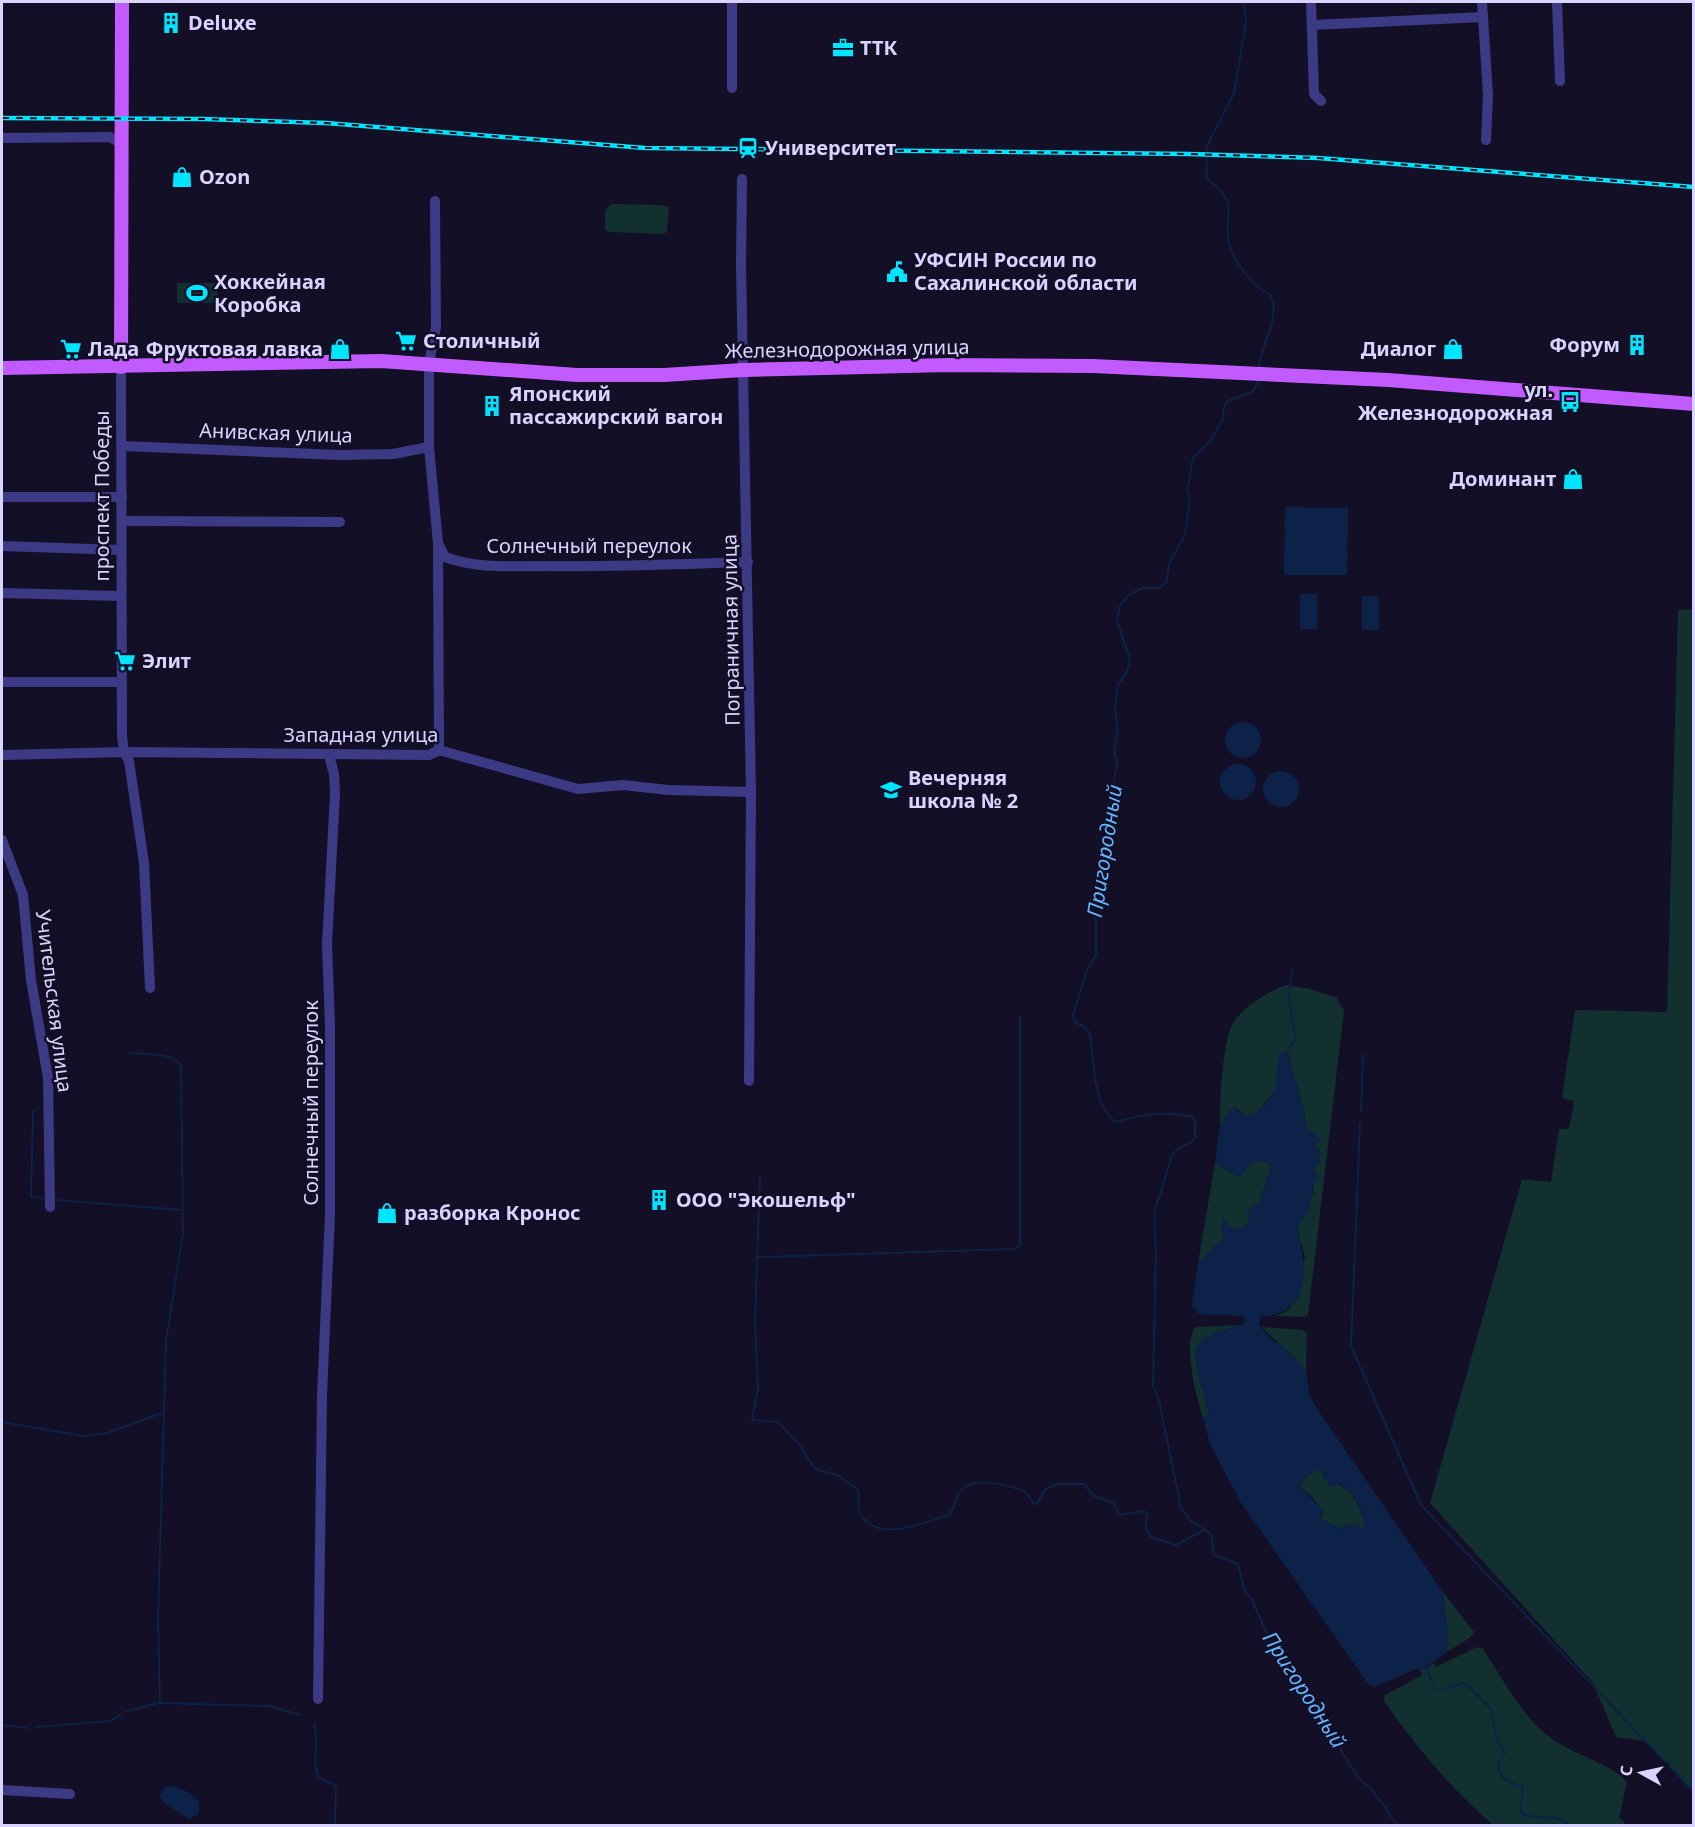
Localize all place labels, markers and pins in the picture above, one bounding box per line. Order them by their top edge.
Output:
place label: Deluxe [188,9,257,36]
building icon: Deluxe [159,11,183,35]
place label: ТТК [860,34,897,61]
office icon: ТТК [831,36,855,60]
place label: Университет [765,134,896,161]
station icon: Университет [736,136,760,160]
place label: Ozon [199,163,250,190]
shop icon: Ozon [170,165,194,189]
place label: УФСИН России по Сахалинской области [914,246,1137,296]
public building icon: УФСИН России по Сахалинской области [885,260,909,284]
place label: Хоккейная Коробка [214,268,326,318]
sports icon: Хоккейная Коробка [185,281,209,305]
place label: Столичный [423,327,541,354]
supermarket icon: Столичный [394,329,418,353]
place label: Форум [1549,331,1620,358]
building icon: Форум [1625,333,1649,357]
place label: Лада [88,335,139,362]
place label: Фруктовая лавка [146,335,323,362]
place label: Диалог [1361,335,1436,362]
supermarket icon: Лада [59,337,83,361]
shop icon: Фруктовая лавка [328,337,352,361]
shop icon: Диалог [1441,337,1465,361]
place label: ул. Железнодорожная [1358,376,1553,426]
place label: Японский пассажирский вагон [509,380,723,430]
bus stop icon: ул. Железнодорожная [1558,390,1582,414]
building icon: Японский пассажирский вагон [480,394,504,418]
place label: Доминант [1450,465,1556,492]
shop icon: Доминант [1561,467,1585,491]
place label: Элит [142,647,191,674]
supermarket icon: Элит [113,649,137,673]
place label: Вечерняя школа № 2 [908,764,1018,814]
school or university icon: Вечерняя школа № 2 [879,778,903,802]
place label: ООО "Экошельф" [676,1186,856,1213]
building icon: ООО "Экошельф" [647,1188,671,1212]
place label: разборка Кронос [404,1199,581,1226]
shop icon: разборка Кронос [375,1201,399,1225]

